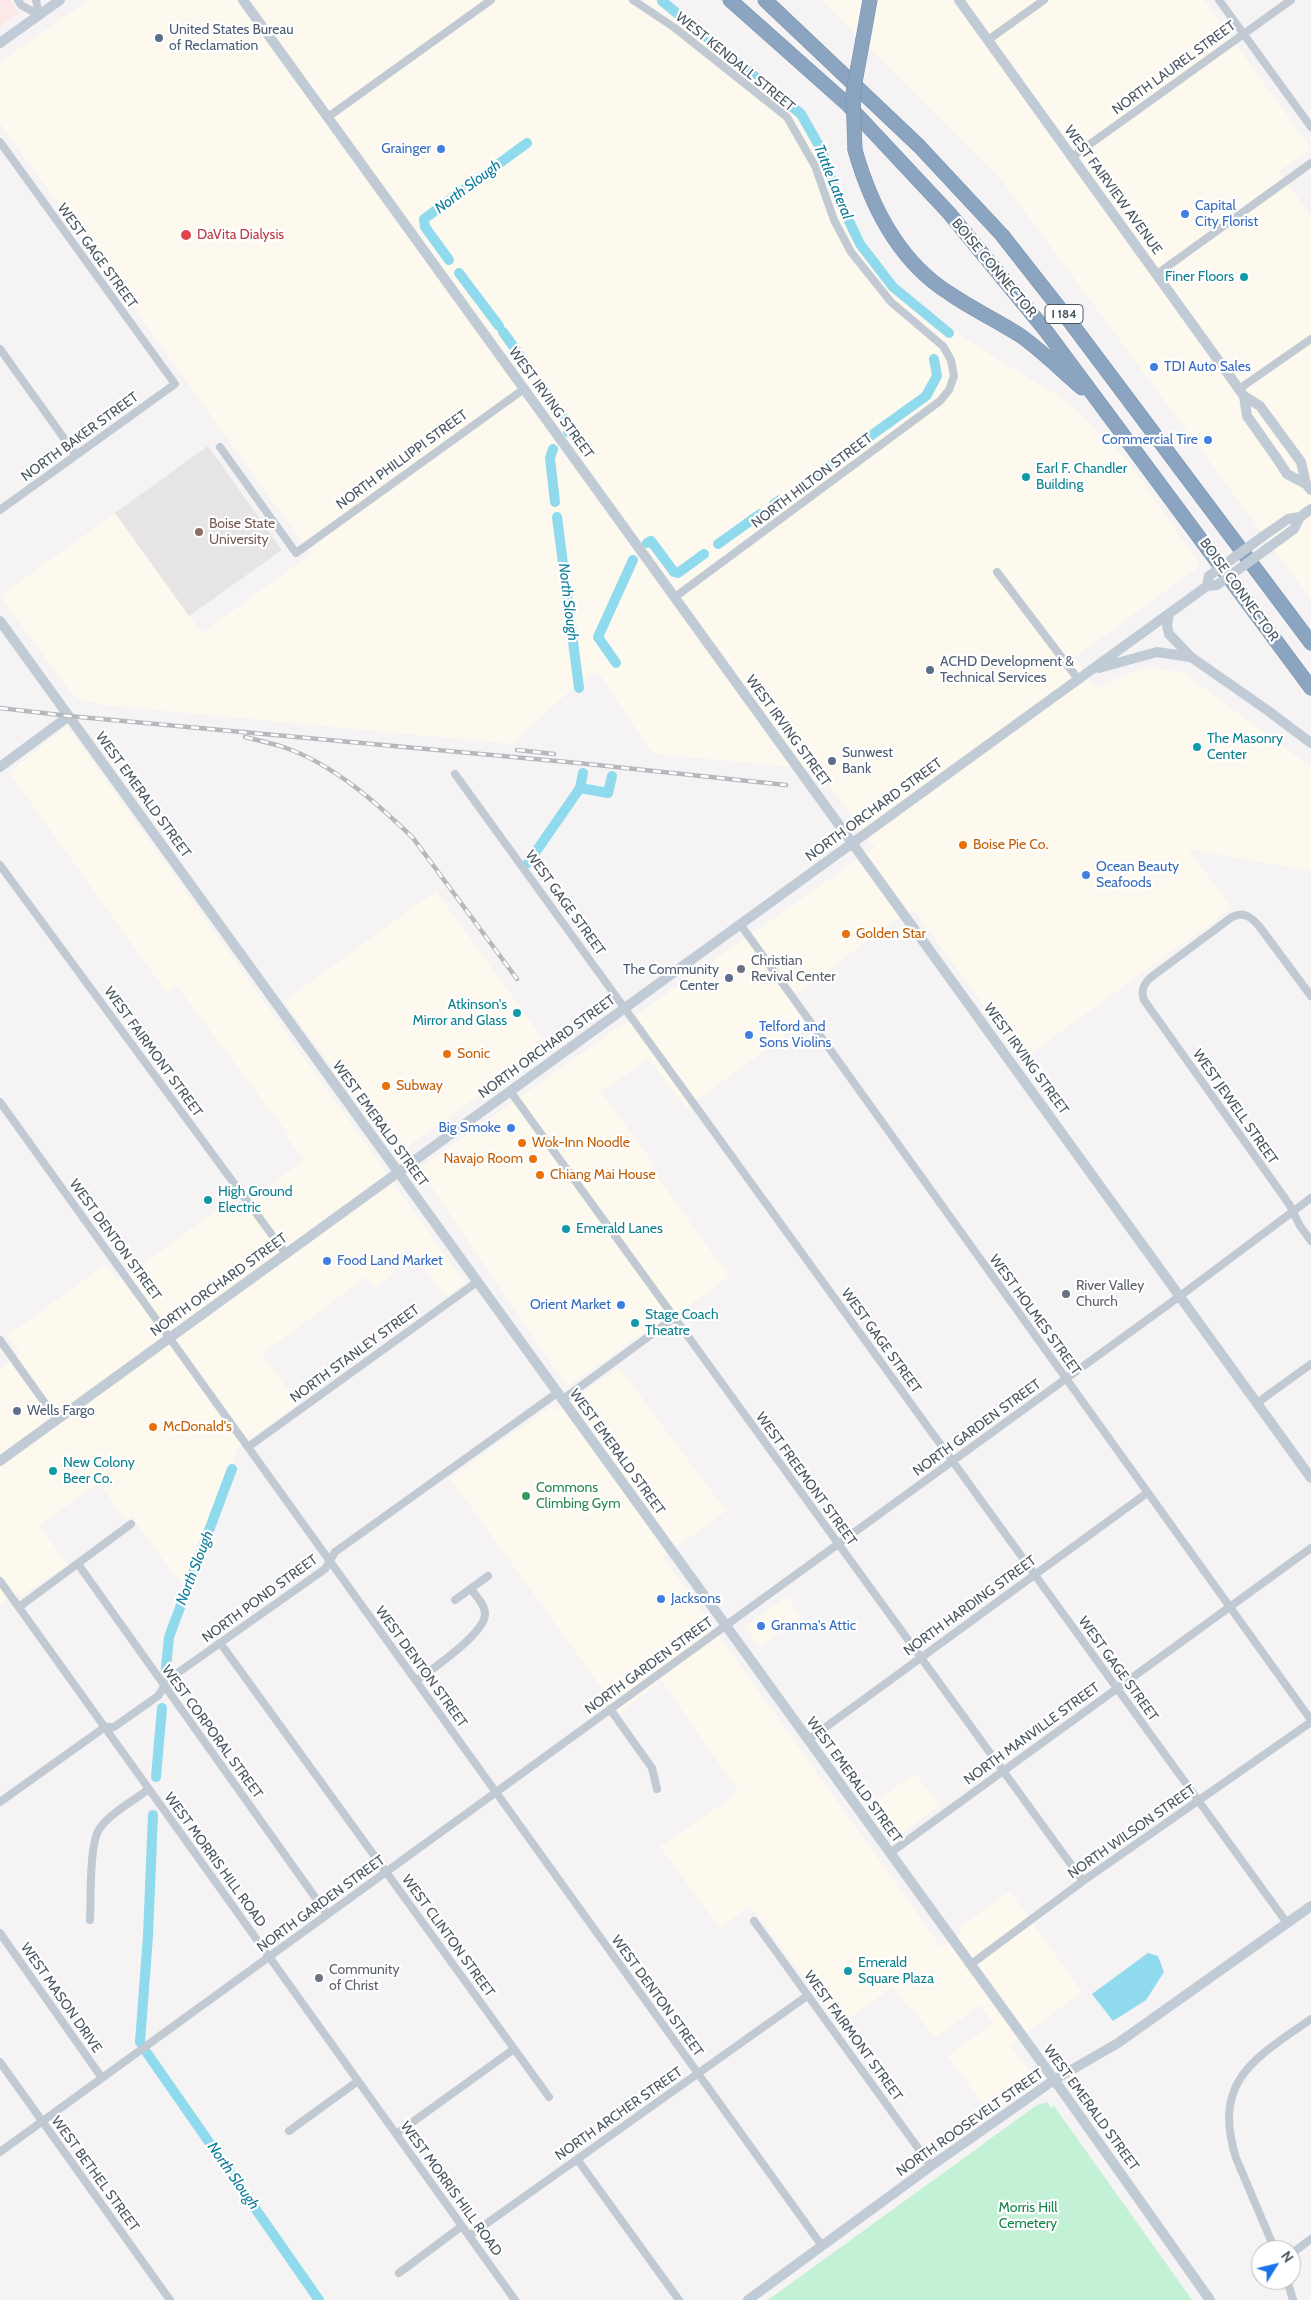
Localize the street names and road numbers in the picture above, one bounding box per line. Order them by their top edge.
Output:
street label: WEST KENDALL STREET [672,9,798,115]
street label: NORTH LAUREL STREET [1109,18,1239,118]
street label: WEST FAIRVIEW AVENUE [1061,122,1165,258]
street label: WEST GAGE STREET [53,200,141,312]
street label: BOISE CONNECTOR [948,215,1040,321]
road number: I 184 [1045,304,1083,324]
street label: WEST IRVING STREET [505,344,597,462]
street label: NORTH BAKER STREET [18,389,142,485]
street label: NORTH PHILLIPPI STREET [333,407,471,513]
street label: NORTH HILTON STREET [748,430,876,532]
street label: BOISE CONNECTOR [1196,535,1282,645]
street label: WEST IRVING STREET [742,672,834,790]
street label: WEST EMERALD STREET [92,729,194,861]
street label: NORTH ORCHARD STREET [802,755,946,865]
street label: WEST GAGE STREET [521,847,609,959]
street label: WEST FAIRMONT STREET [100,984,206,1120]
street label: NORTH ORCHARD STREET [475,992,619,1102]
street label: WEST IRVING STREET [980,1000,1072,1118]
street label: WEST JEWELL STREET [1189,1046,1281,1168]
street label: WEST EMERALD STREET [329,1058,431,1190]
street label: WEST DENTON STREET [65,1176,165,1304]
street label: NORTH ORCHARD STREET [147,1230,291,1340]
street label: WEST HOLMES STREET [986,1251,1084,1379]
street label: WEST GAGE STREET [837,1285,925,1397]
street label: NORTH STANLEY STREET [287,1301,423,1407]
street label: NORTH GARDEN STREET [910,1376,1044,1480]
street label: WEST EMERALD STREET [566,1386,668,1518]
street label: WEST FREEMONT STREET [752,1409,860,1549]
street label: NORTH POND STREET [199,1552,321,1646]
street label: NORTH HARDING STREET [901,1552,1039,1660]
street label: WEST DENTON STREET [371,1603,471,1731]
street label: WEST GAGE STREET [1074,1613,1162,1725]
street label: NORTH GARDEN STREET [582,1614,716,1718]
street label: WEST CORPORAL STREET [158,1662,266,1802]
street label: NORTH MANVILLE STREET [961,1679,1103,1789]
street label: WEST EMERALD STREET [803,1714,905,1846]
street label: NORTH WILSON STREET [1065,1781,1199,1883]
street label: WEST MORRIS HILL ROAD [161,1789,269,1931]
street label: NORTH GARDEN STREET [254,1852,388,1956]
street label: WEST CLINTON STREET [398,1872,498,2000]
street label: WEST DENTON STREET [607,1932,707,2060]
street label: WEST MASON DRIVE [17,1940,105,2056]
street label: WEST FAIRMONT STREET [800,1968,906,2104]
street label: WEST EMERALD STREET [1040,2042,1142,2174]
street label: NORTH ARCHER STREET [552,2064,686,2164]
street label: NORTH ROOSEVELT STREET [893,2066,1047,2180]
street label: WEST BETHEL STREET [48,2113,142,2235]
street label: WEST MORRIS HILL ROAD [397,2118,505,2260]

